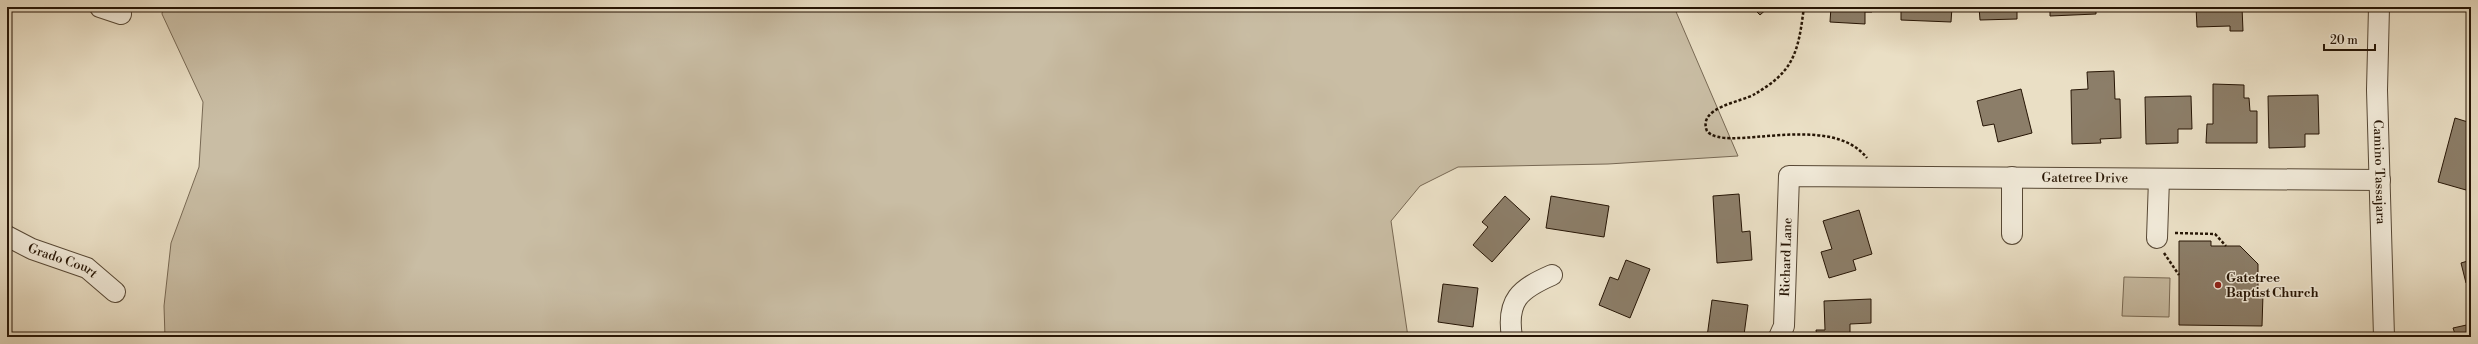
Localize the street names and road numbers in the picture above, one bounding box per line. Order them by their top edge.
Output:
street label: Camino Tassajara [2370,119,2389,225]
street label: Gatetree Drive [2042,170,2128,186]
street label: Richard Lane [1777,217,1796,297]
street label: Grado Court [26,240,101,282]

